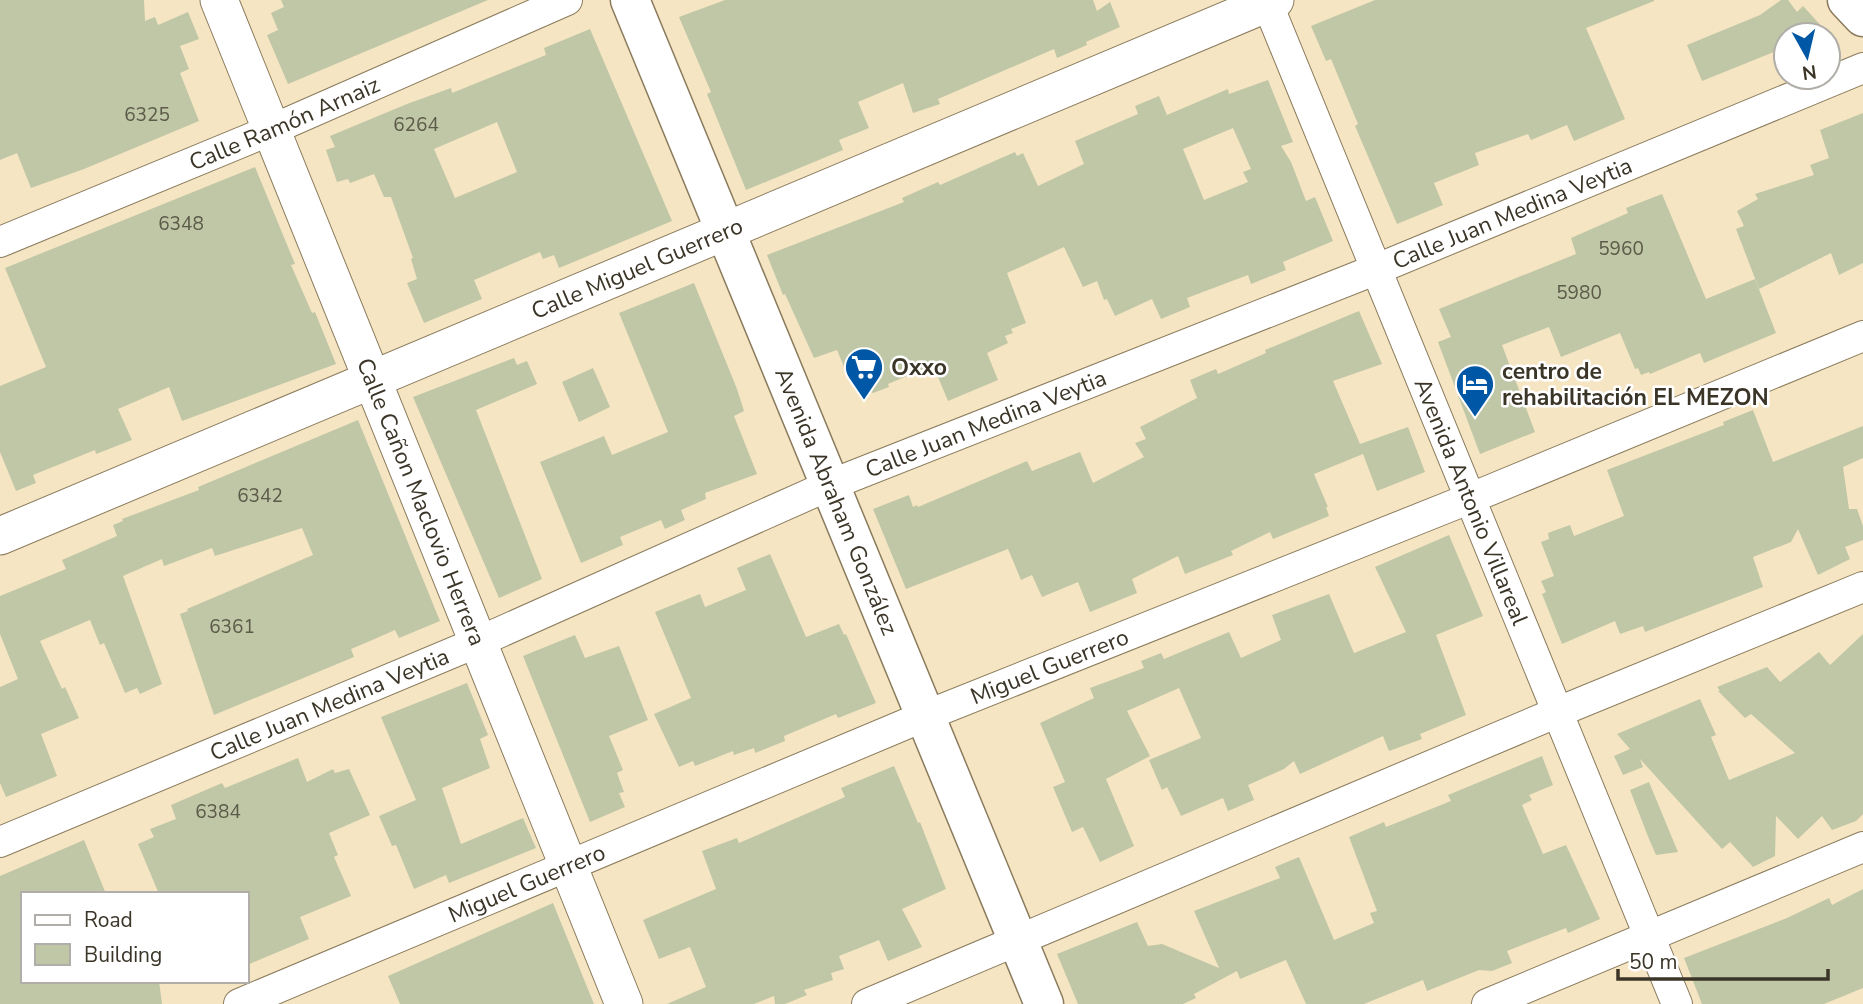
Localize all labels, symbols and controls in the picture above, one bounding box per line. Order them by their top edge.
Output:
north arrow [1772,21,1842,91]
text: N [1800,58,1818,86]
street label: Calle Ramón Arnaiz [184,69,385,178]
house number: 6325 [124,102,170,128]
house number: 6264 [393,112,439,138]
street label: Calle Juan Medina Veytia [1388,150,1637,277]
street label: Calle Miguel Guerrero [527,210,748,327]
house number: 6348 [158,211,204,237]
house number: 5960 [1598,236,1644,262]
house number: 5980 [1556,280,1602,306]
supermarket icon: Oxxo [843,346,885,401]
place label: Oxxo [891,352,947,383]
street label: Calle Cañon Maclovio Herrera [349,353,493,650]
place label: centro de rehabilitación EL MEZON [1502,356,1769,413]
street label: Calle Juan Medina Veytia [861,362,1111,486]
street label: Avenida Abraham González [767,363,905,640]
hotel icon: centro de rehabilitación EL MEZON [1454,363,1496,418]
street label: Avenida Antonio Villareal [1406,374,1535,630]
house number: 6342 [237,483,283,509]
house number: 6361 [209,614,255,640]
street label: Miguel Guerrero [966,621,1133,712]
street label: Calle Juan Medina Veytia [205,641,454,769]
house number: 6384 [195,799,241,825]
street label: Miguel Guerrero [444,837,610,930]
legend [21,892,248,983]
text: Road [84,906,133,934]
scale bar [1618,937,1828,981]
text: Building [84,941,162,969]
text: 50 m [1629,948,1678,976]

